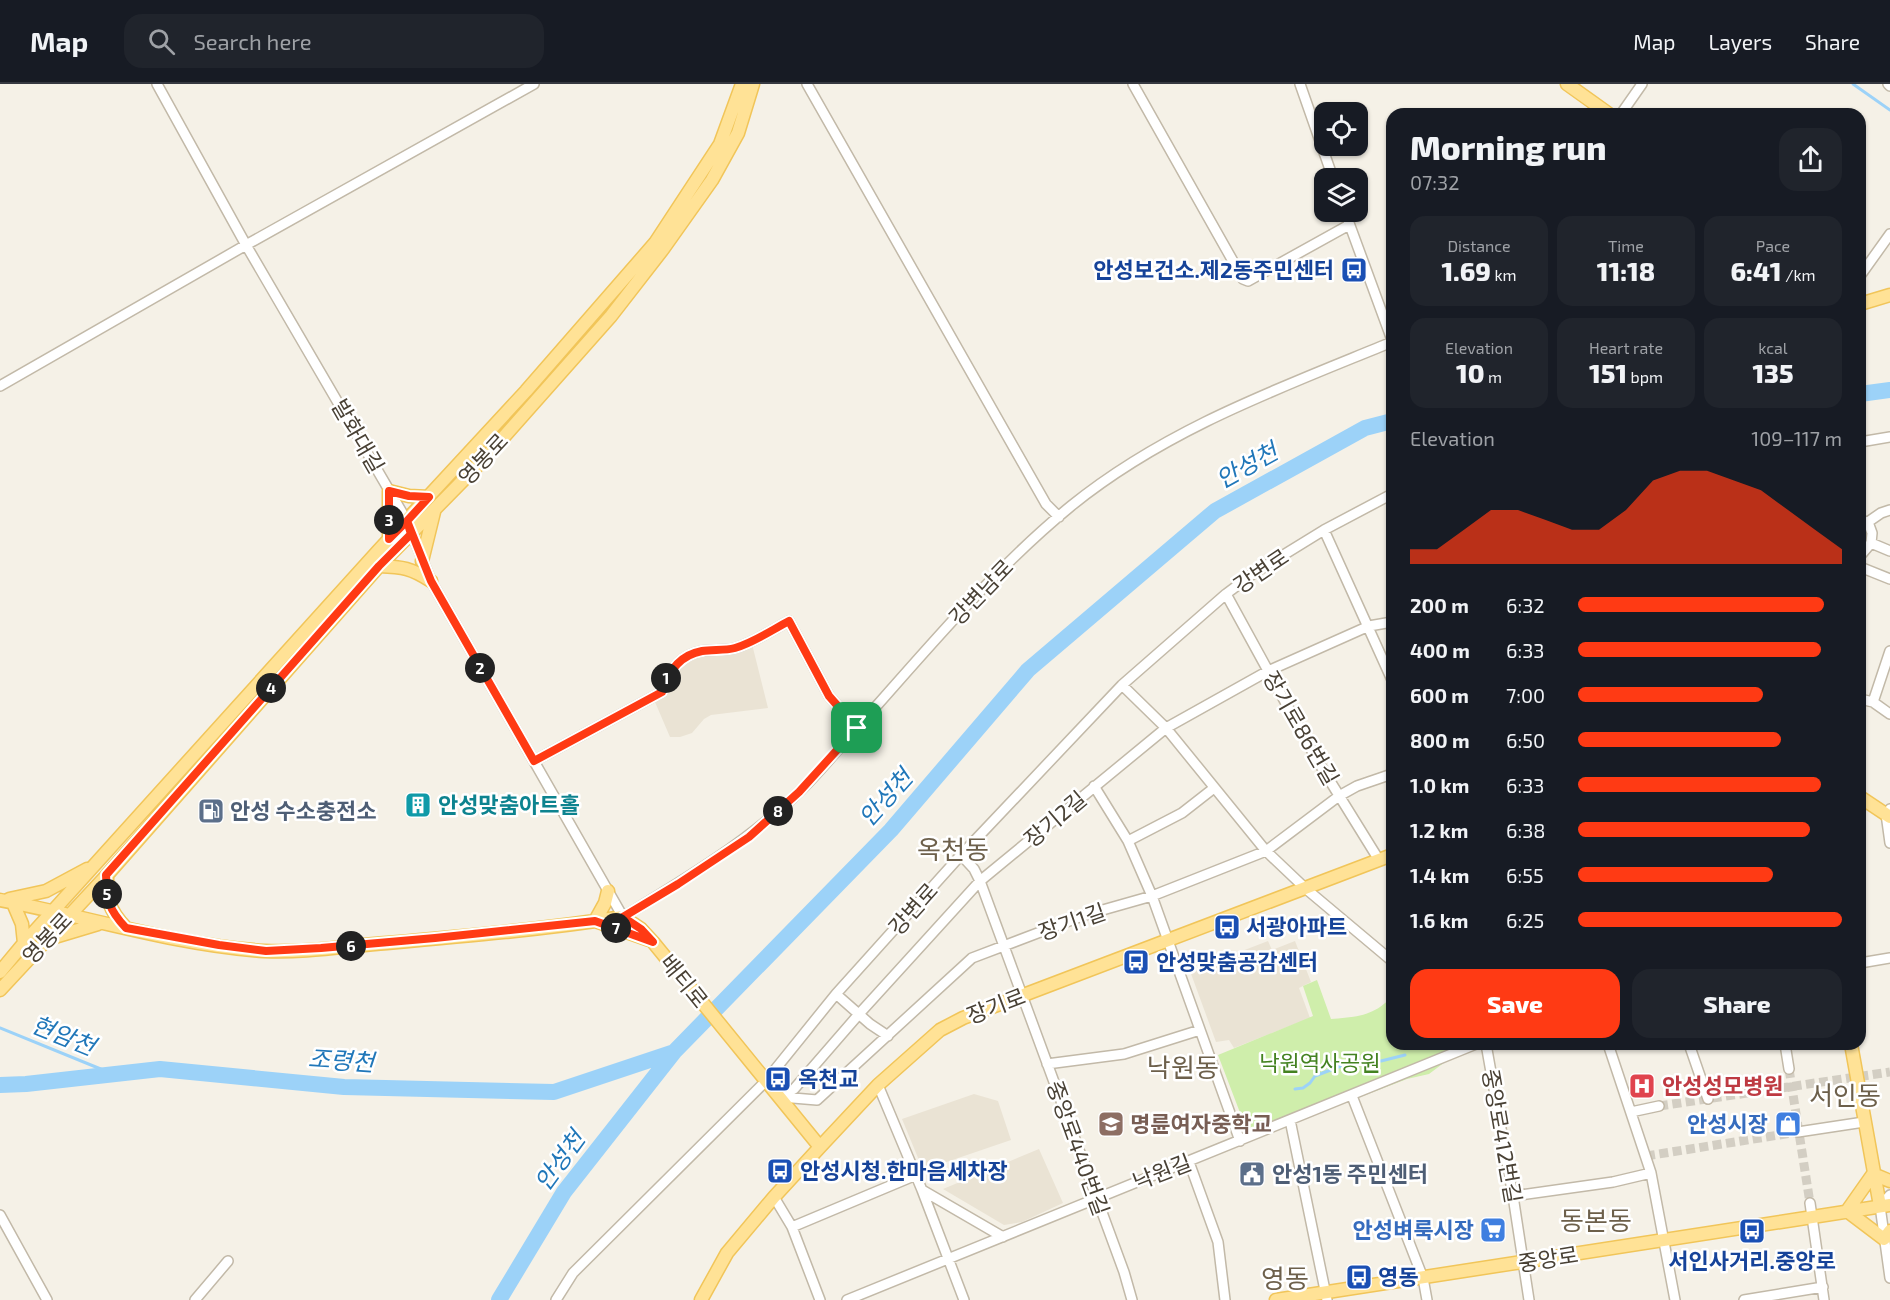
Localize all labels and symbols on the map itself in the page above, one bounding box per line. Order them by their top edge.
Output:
bus stop icon: 안성보건소.제2동주민센터 [1339,255,1369,285]
place label: 안성보건소.제2동주민센터 [1093,256,1334,282]
street label: 발화대길 [327,394,390,477]
street label: 영봉로 [452,427,512,489]
water label: 안성천 [1210,435,1285,493]
pin: 3 [374,505,404,535]
street label: 강변로 [1228,542,1293,598]
street label: 강변남로 [943,553,1018,629]
pin: 2 [465,653,495,683]
pin: 1 [651,663,681,693]
street label: 장기로86번길 [1259,666,1345,789]
pin: 4 [256,673,286,703]
pin [831,702,882,753]
water label: 안성천 [852,761,920,831]
street label: 장기2길 [1018,785,1091,852]
building icon: 안성맞춤아트홀 [403,790,433,820]
place label: 안성맞춤아트홀 [438,791,580,817]
fuel station icon: 안성 수소충전소 [196,796,226,826]
pin: 8 [763,796,793,826]
place label: 안성 수소충전소 [230,797,376,823]
district label: 옥천동 [917,833,989,864]
street label: 강변로 [882,877,942,940]
pin: 5 [92,879,122,909]
street label: 장기1길 [1035,897,1109,945]
street label: 영봉로 [16,906,76,968]
bus stop icon: 서광아파트 [1212,912,1242,942]
pin: 7 [601,913,631,943]
place label: 서광아파트 [1246,913,1347,939]
pin: 6 [336,931,366,961]
bus stop icon: 안성맞춤공감센터 [1121,947,1151,977]
place label: 안성맞춤공감센터 [1156,948,1318,974]
street label: 배티로 [656,949,714,1012]
street label: 장기로 [963,982,1029,1028]
water label: 현암천 [27,1009,102,1062]
water label: 조령천 [307,1043,378,1076]
park label: 낙원역사공원 [1259,1049,1381,1075]
district label: 낙원동 [1147,1051,1219,1082]
bus stop icon: 옥천교 [763,1064,793,1094]
place label: 옥천교 [798,1065,859,1091]
street label: 중앙로412번길 [1478,1067,1528,1205]
hospital icon: 안성성모병원 [1627,1071,1657,1101]
place label: 안성성모병원 [1662,1072,1783,1098]
street label: 중앙로440번길 [1043,1077,1115,1219]
district label: 서인동 [1809,1079,1881,1110]
school or university icon: 명륜여자중학교 [1096,1109,1126,1139]
shop icon: 안성시장 [1773,1109,1803,1139]
place label: 명륜여자중학교 [1130,1110,1272,1136]
place label: 안성시장 [1687,1110,1768,1136]
water label: 안성천 [528,1122,592,1195]
street label: 낙원길 [1129,1148,1195,1194]
bus stop icon: 안성시청.한마음세차장 [765,1156,795,1186]
place label: 안성시청.한마음세차장 [800,1157,1008,1183]
public building icon: 안성1동 주민센터 [1237,1159,1267,1189]
place label: 안성1동 주민센터 [1272,1160,1428,1186]
district label: 동본동 [1560,1204,1632,1235]
supermarket icon: 안성벼룩시장 [1478,1215,1508,1245]
place label: 안성벼룩시장 [1353,1216,1474,1242]
bus stop icon: 서인사거리.중앙로 [1737,1216,1767,1246]
street label: 중앙로 [1516,1240,1580,1276]
place label: 서인사거리.중앙로 [1668,1247,1836,1273]
district label: 영동 [1261,1262,1309,1293]
bus stop icon: 영동 [1344,1262,1374,1292]
place label: 영동 [1378,1263,1418,1289]

